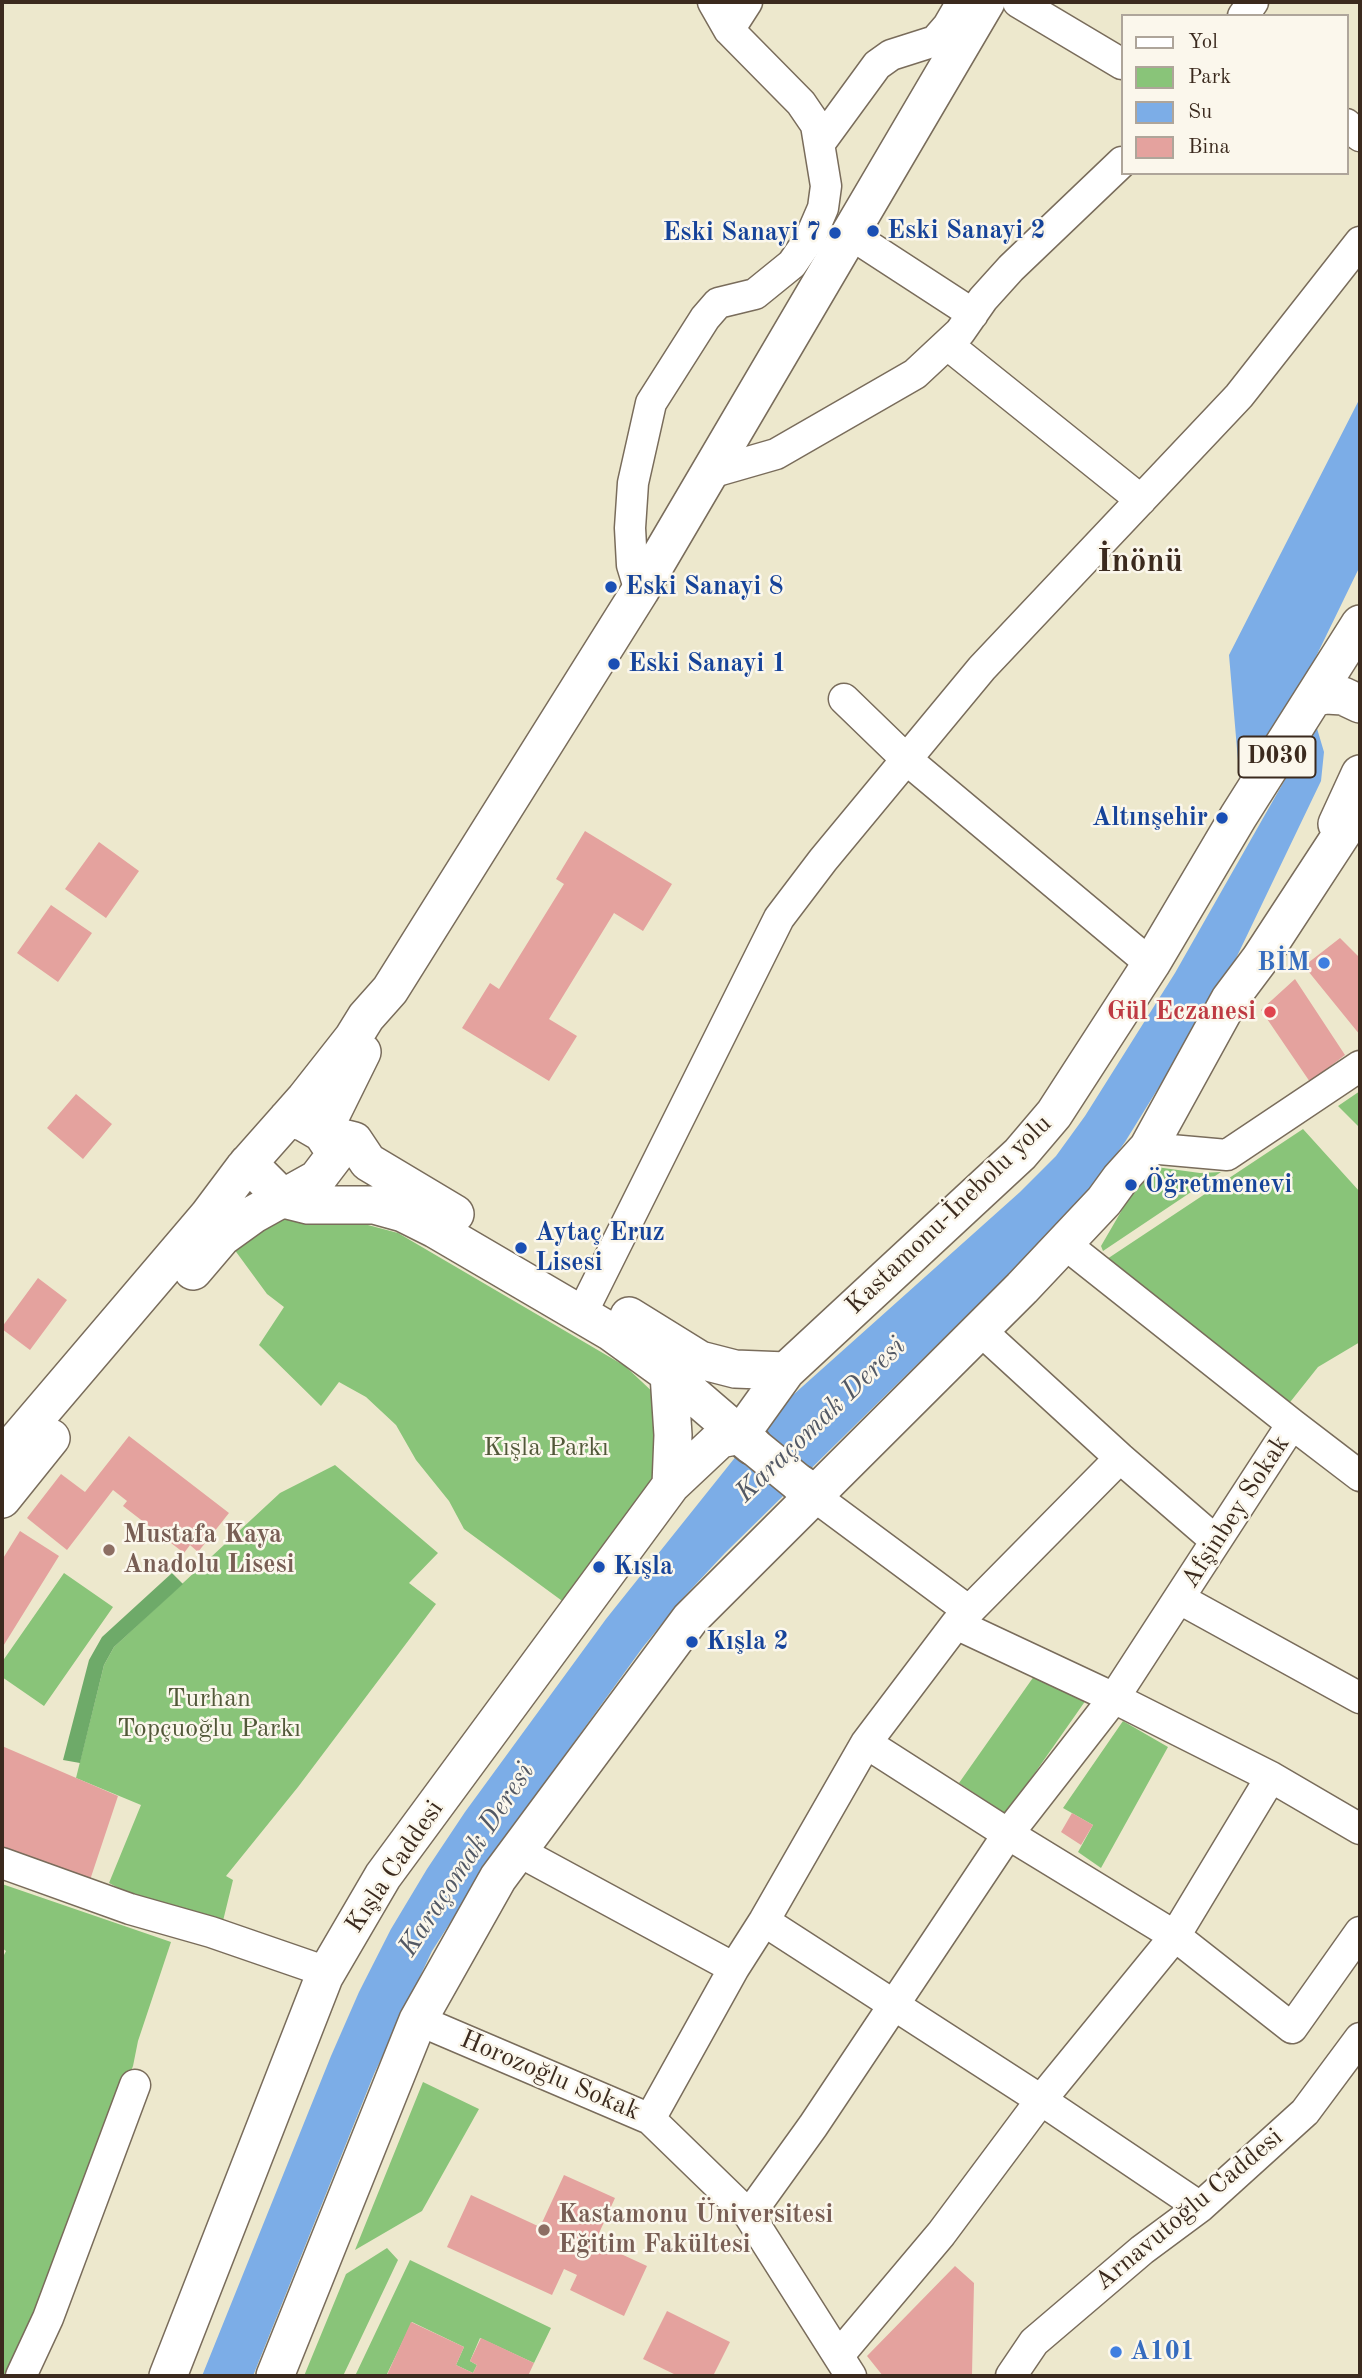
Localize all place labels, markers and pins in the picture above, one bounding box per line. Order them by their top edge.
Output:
place label: Eski Sanayi 2 [887,215,1046,247]
place label: Eski Sanayi 7 [662,217,821,249]
marker: Eski Sanayi 2 [865,223,881,239]
marker: Eski Sanayi 7 [827,225,843,241]
place label: Eski Sanayi 8 [625,571,784,603]
marker: Eski Sanayi 8 [603,579,619,595]
place label: Eski Sanayi 1 [628,648,787,680]
marker: Eski Sanayi 1 [606,656,622,672]
place label: Altınşehir [1092,802,1208,834]
marker: Altınşehir [1214,810,1230,826]
place label: BİM [1257,947,1310,979]
marker: BİM [1316,955,1332,971]
place label: Gül Eczanesi [1107,996,1256,1028]
marker: Gül Eczanesi [1262,1004,1278,1020]
place label: Öğretmenevi [1145,1169,1292,1201]
marker: Öğretmenevi [1123,1177,1139,1193]
place label: Aytaç Eruz Lisesi [535,1217,665,1278]
marker: Aytaç Eruz Lisesi [513,1240,529,1256]
place label: Mustafa Kaya Anadolu Lisesi [123,1519,294,1580]
marker: Mustafa Kaya Anadolu Lisesi [101,1542,117,1558]
place label: Kışla [613,1551,673,1583]
marker: Kışla [591,1559,607,1575]
place label: Kışla 2 [706,1626,788,1658]
marker: Kışla 2 [684,1634,700,1650]
place label: Kastamonu Üniversitesi Eğitim Fakültesi [558,2199,833,2260]
marker: Kastamonu Üniversitesi Eğitim Fakültesi [536,2222,552,2238]
place label: A101 [1130,2336,1195,2368]
marker: A101 [1108,2344,1124,2360]

